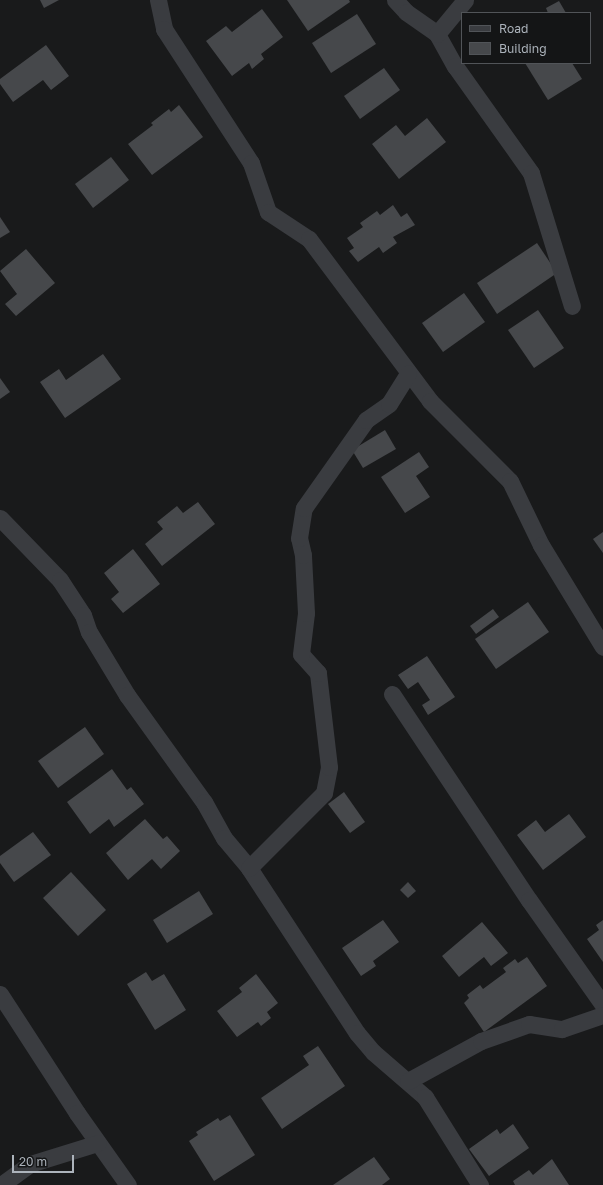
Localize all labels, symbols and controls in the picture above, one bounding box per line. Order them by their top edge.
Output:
legend [461,12,591,64]
text: Road [499,21,528,36]
text: Building [499,41,547,56]
scale bar [14,1147,76,1173]
text: 20 m [19,1154,47,1169]

